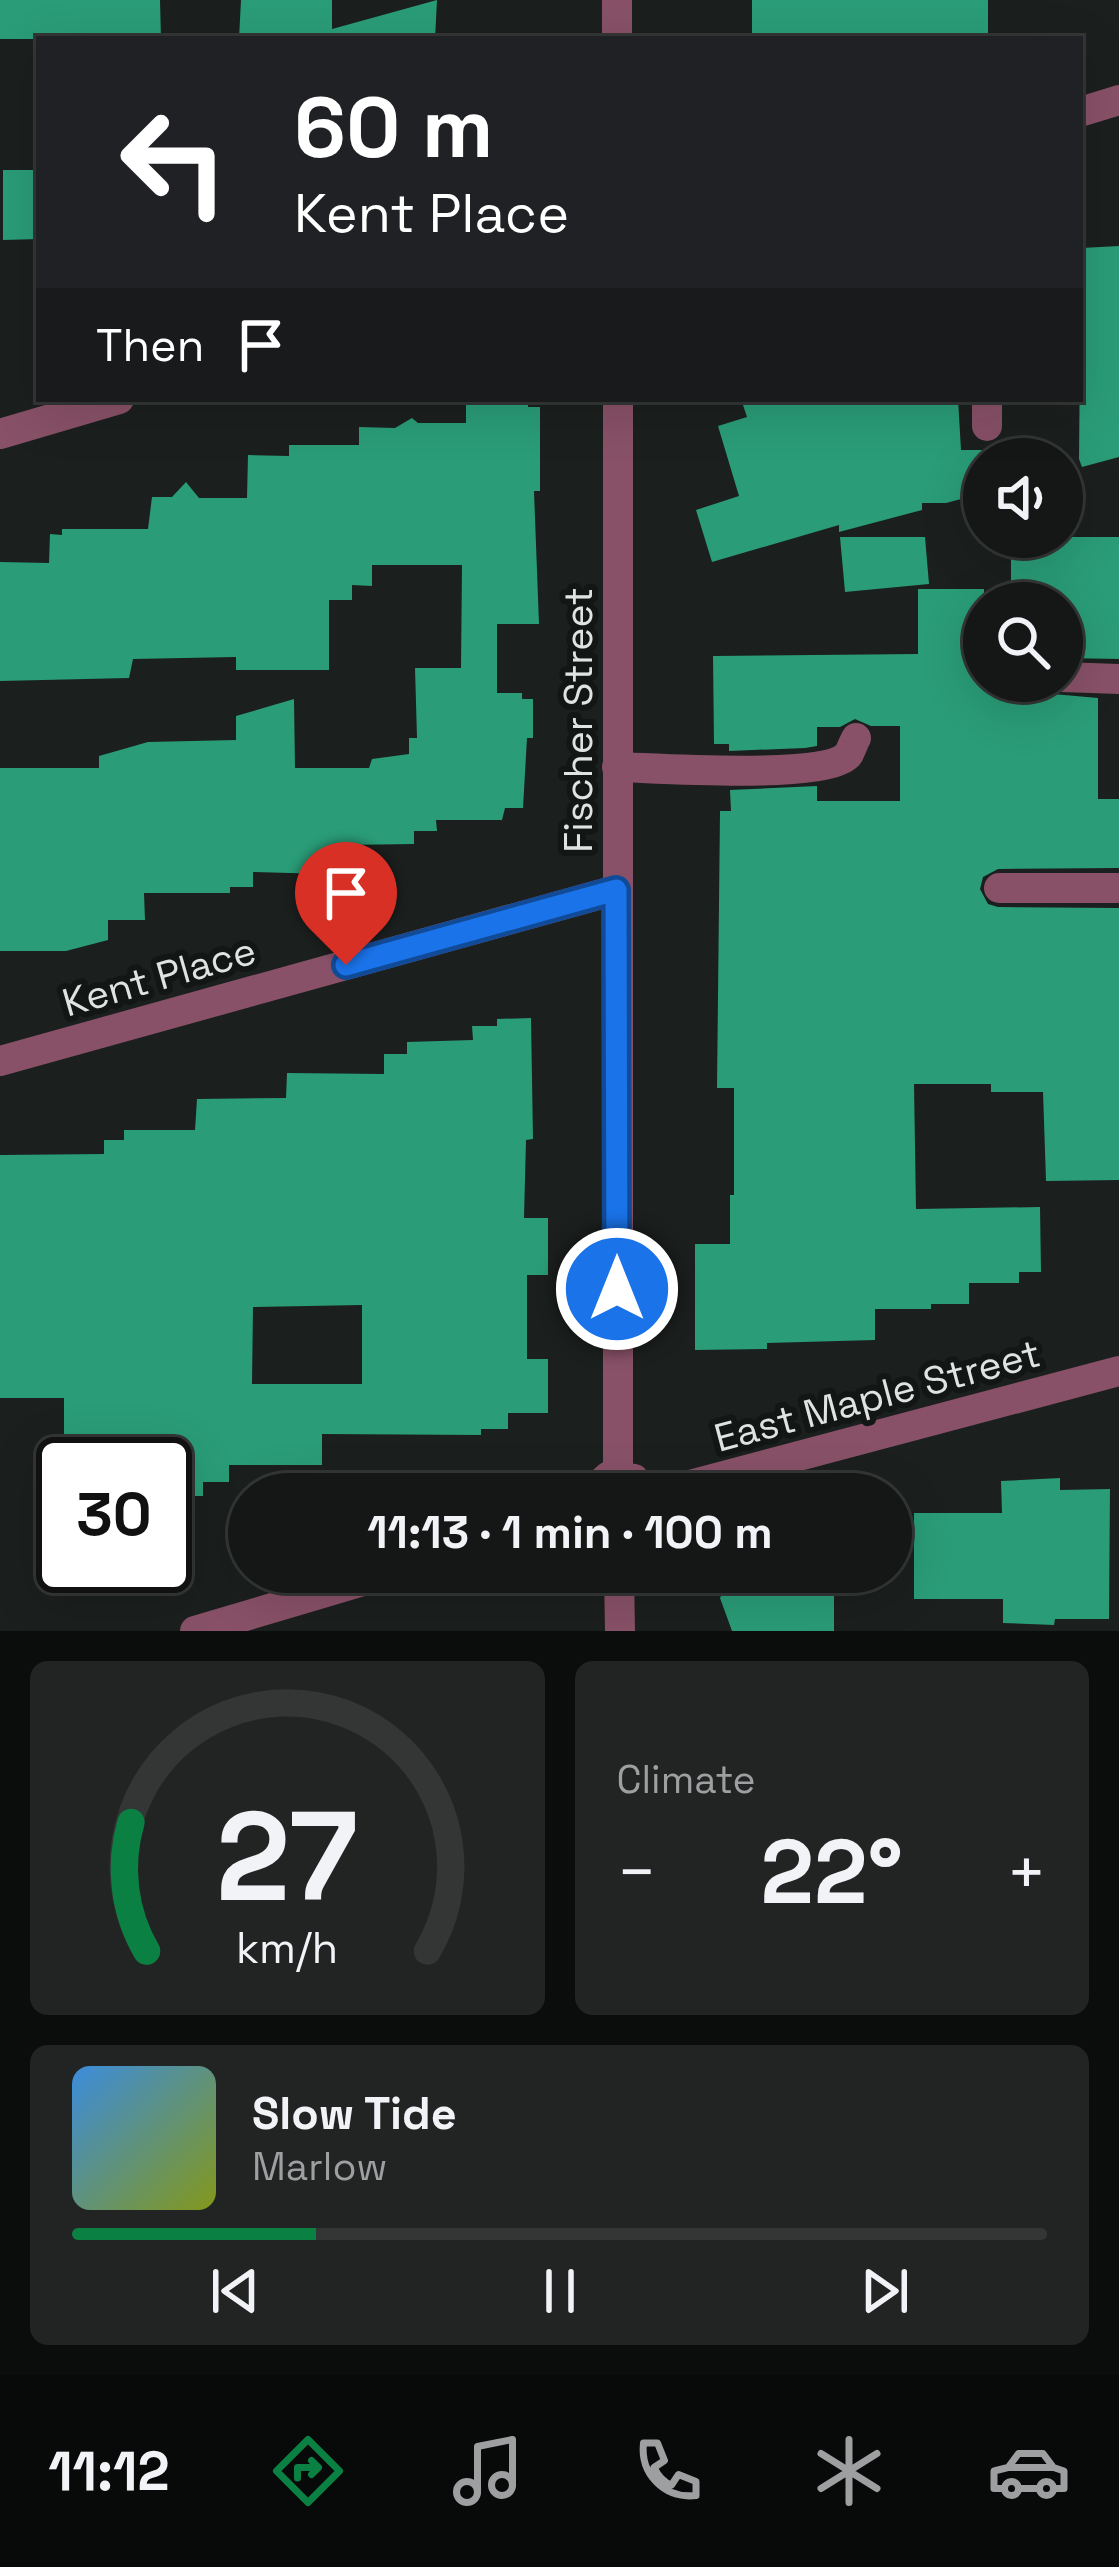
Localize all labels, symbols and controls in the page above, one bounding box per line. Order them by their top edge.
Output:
text: 60 m [294,74,493,182]
icon: left [96,84,252,240]
text: Kent Place [294,179,569,248]
icon: arrive [228,312,294,378]
text: Then [96,317,204,374]
map controls [963,438,1083,702]
button: sound [963,438,1083,558]
button: search [963,582,1083,702]
street label: Fischer Street [554,587,603,853]
pin [295,842,397,965]
icon: arrive [313,860,379,926]
street label: Kent Place [57,926,261,1027]
position arrow [554,1226,680,1352]
street label: East Maple Street [709,1328,1045,1463]
speed limit sign: 30 [36,1437,192,1593]
text: 11:13 · 1 min · 100 m [367,1504,773,1561]
text: Climate [617,1755,756,1804]
text: 27 [216,1777,358,1936]
text: 22° [761,1814,903,1929]
text: − [617,1830,657,1914]
text: + [1006,1830,1047,1914]
text: km/h [236,1921,338,1976]
text: Slow Tide [252,2085,457,2142]
text: Marlow [252,2142,387,2191]
icon: previous [202,2258,268,2324]
icon: pause [527,2258,593,2324]
icon: next [852,2258,918,2324]
icon: directions [266,2429,350,2513]
icon: music [446,2429,530,2513]
icon: phone [626,2429,710,2513]
icon: climate [807,2429,891,2513]
icon: car [987,2429,1071,2513]
text: 11:12 [48,2437,170,2506]

